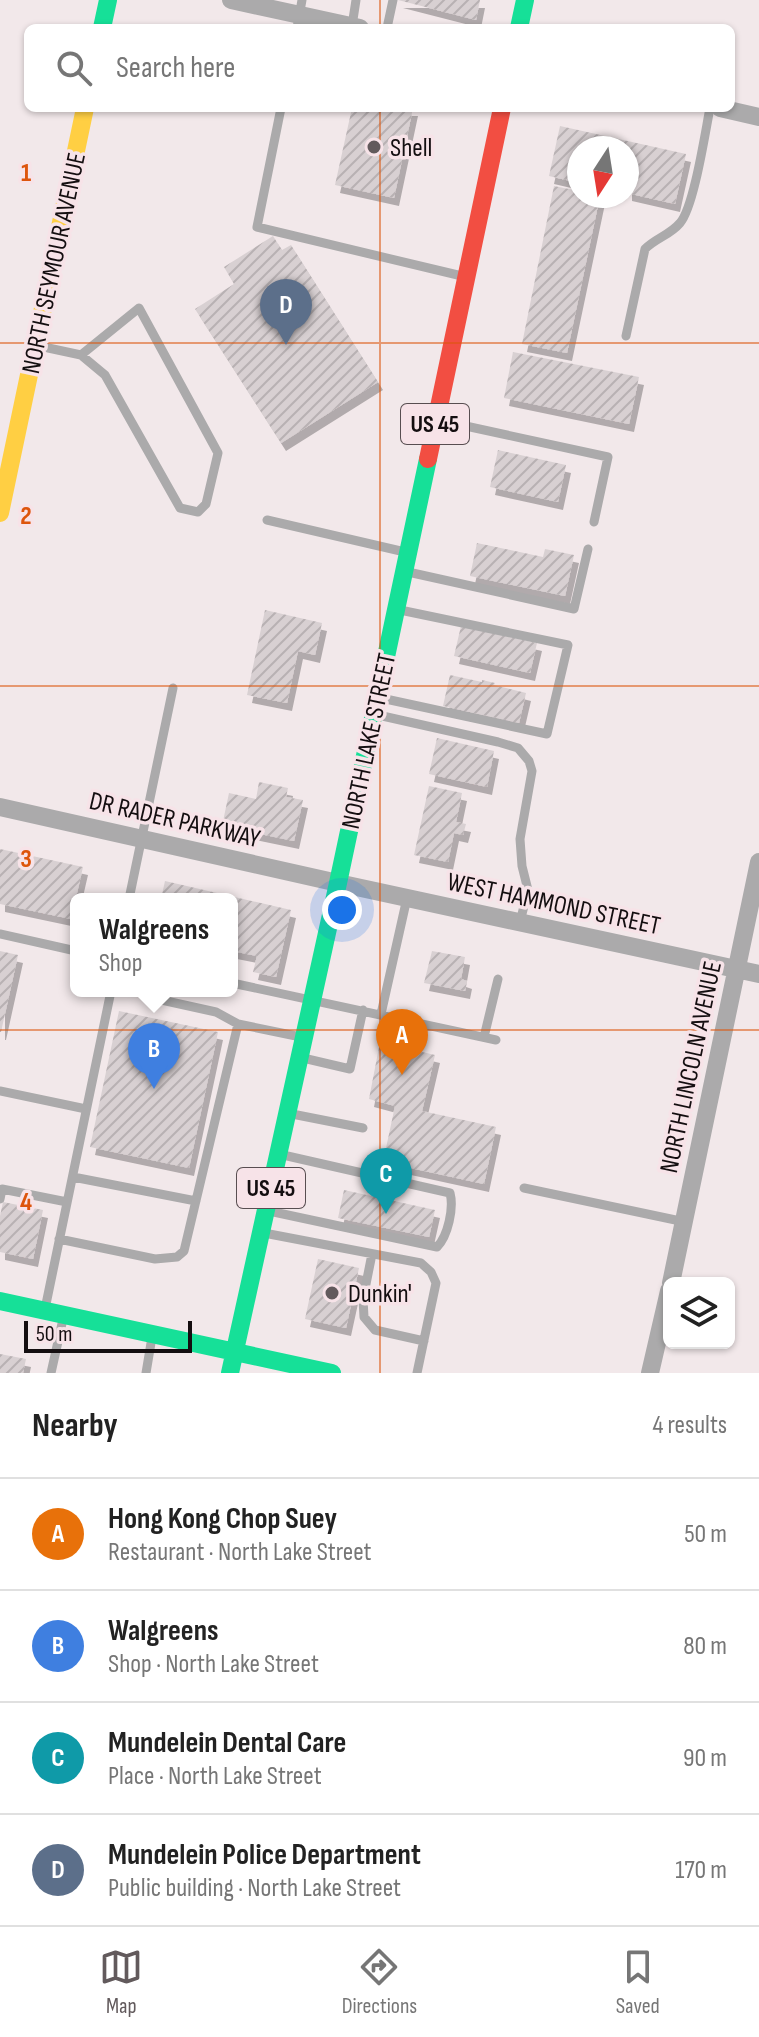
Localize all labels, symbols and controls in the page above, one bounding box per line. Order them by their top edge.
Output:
search box [24,24,735,112]
icon: search [52,46,96,90]
text: Search here [116,50,235,86]
place label: Shell [390,133,432,164]
north arrow [567,136,639,208]
marker: Shell [365,138,383,156]
street label: NORTH SEYMOUR AVENUE [16,150,93,377]
text: 1 [21,158,31,189]
pin: D [260,279,312,345]
road number: US 45 [401,404,469,444]
text: 2 [20,501,32,532]
street label: NORTH LAKE STREET [336,651,403,832]
street label: DR RADER PARKWAY [86,786,263,855]
text: 3 [20,844,32,875]
street label: WEST HAMMOND STREET [444,867,663,942]
your location [322,890,362,930]
popup [70,893,238,997]
text: Walgreens [99,912,209,948]
text: Shop [99,948,143,979]
street label: NORTH LINCOLN AVENUE [654,959,729,1176]
pin: A [376,1009,428,1075]
pin: B [128,1023,180,1089]
pin: C [360,1148,412,1214]
road number: US 45 [237,1168,305,1208]
text: 4 [20,1187,32,1218]
map controls [663,1277,735,1349]
button: layers [663,1277,735,1349]
place label: Dunkin' [348,1279,412,1310]
marker: Dunkin' [323,1284,341,1302]
scale bar [24,1317,192,1353]
text: 50 m [36,1321,72,1348]
text: Nearby [32,1405,118,1446]
text: 4 results [652,1410,727,1441]
text: Hong Kong Chop Suey [108,1501,337,1537]
text: A [52,1519,64,1550]
text: 50 m [684,1519,727,1550]
text: Restaurant · North Lake Street [108,1537,372,1568]
text: Walgreens [108,1613,219,1649]
text: B [52,1631,64,1662]
text: 80 m [683,1631,727,1662]
text: Shop · North Lake Street [108,1649,319,1680]
text: Mundelein Dental Care [108,1725,346,1761]
text: C [51,1743,65,1774]
text: 90 m [683,1743,727,1774]
text: Place · North Lake Street [108,1761,322,1792]
text: Mundelein Police Department [108,1837,421,1873]
text: D [51,1855,65,1886]
text: 170 m [675,1855,727,1886]
text: Public building · North Lake Street [108,1873,401,1904]
tab: Map [99,1945,143,2020]
tab: Directions [342,1945,417,2020]
tab: Saved [616,1945,660,2020]

